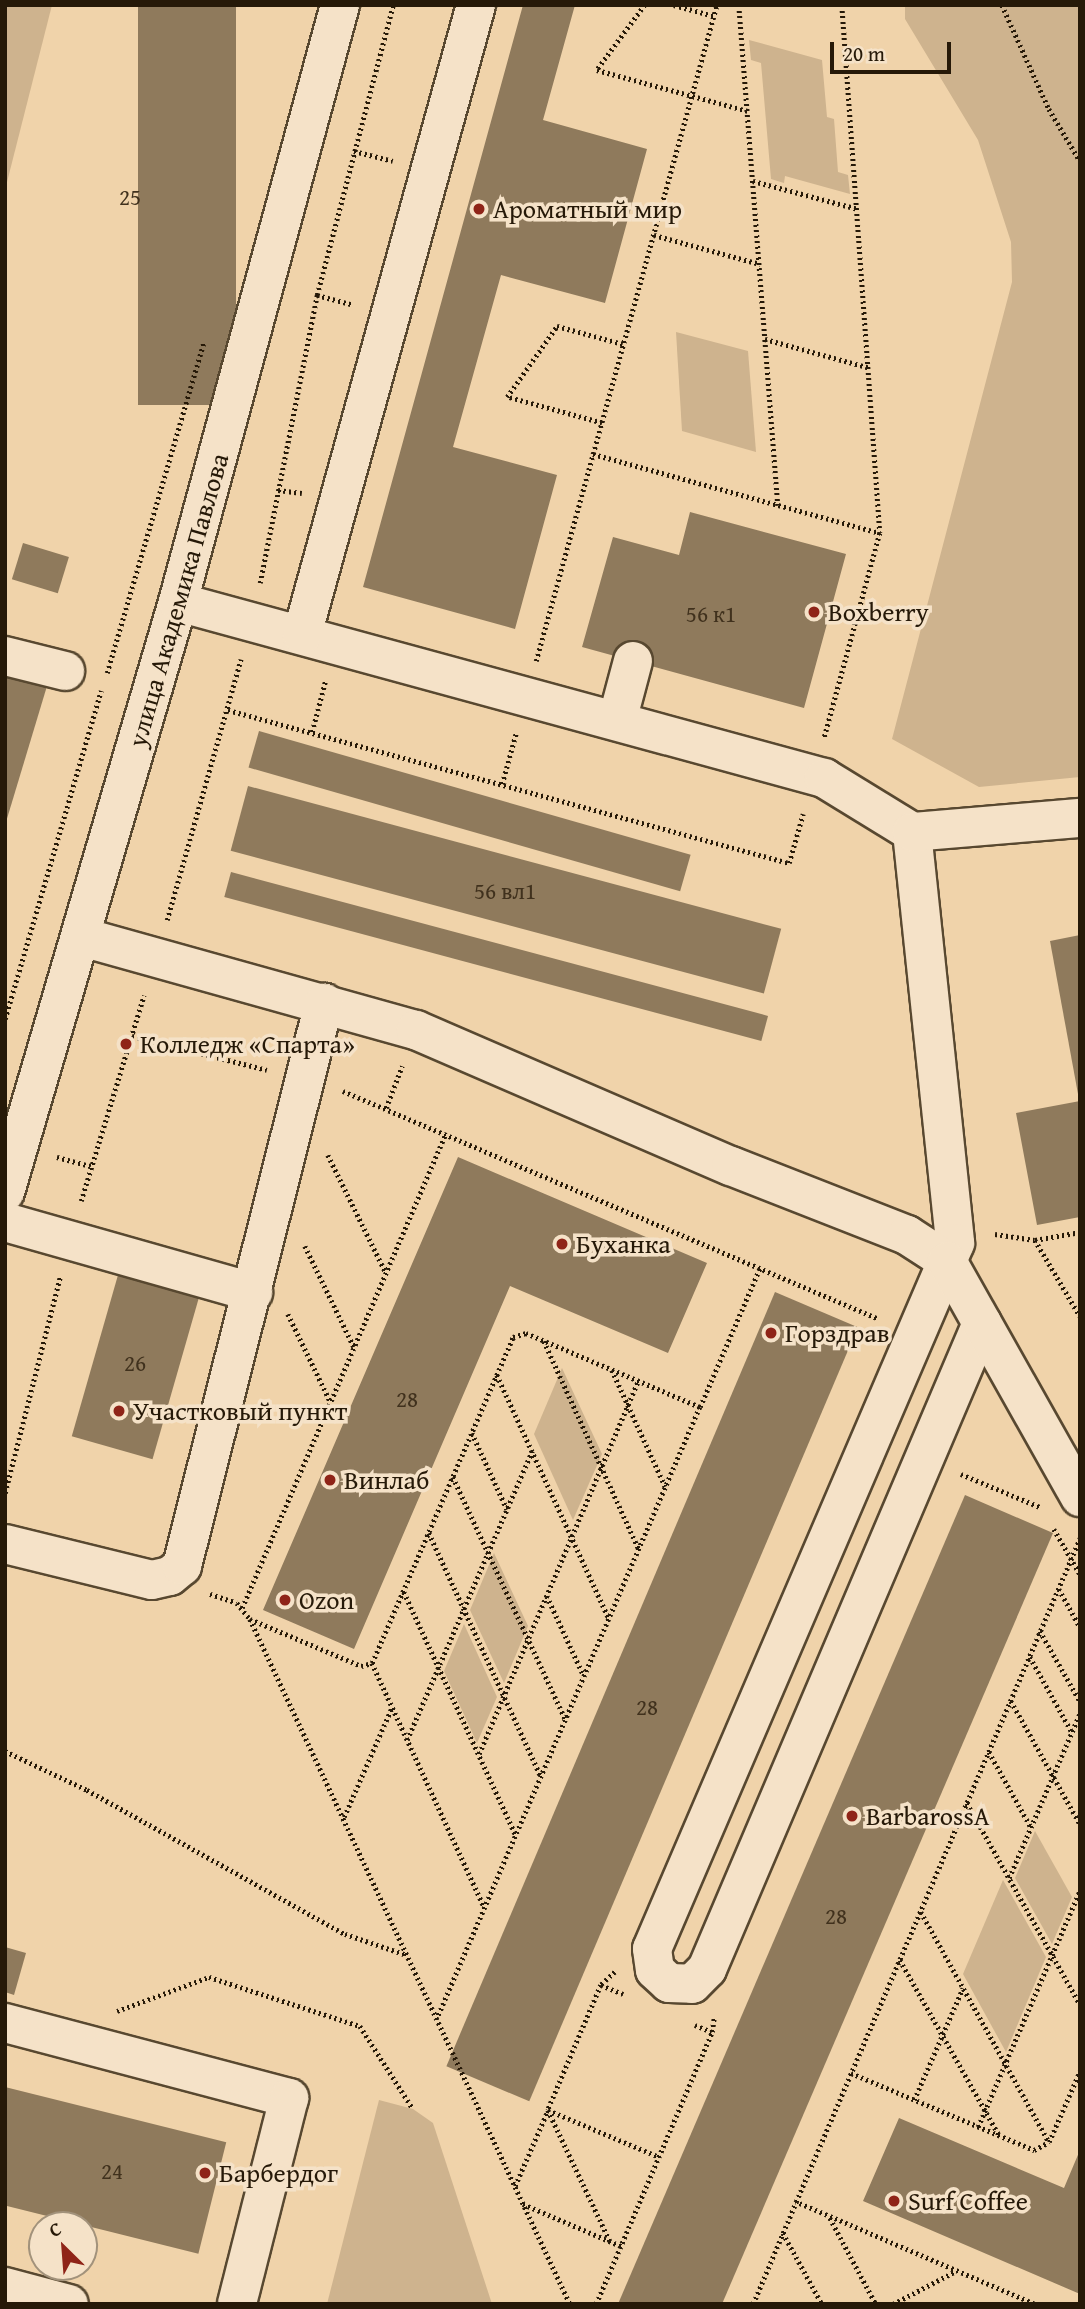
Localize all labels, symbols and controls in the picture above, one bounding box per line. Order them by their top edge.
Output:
scale bar [833,28,954,72]
text: 20 m [843,38,885,69]
house number: 25 [119,183,141,211]
place label: Ароматный мир [493,193,682,225]
marker: Ароматный мир [471,201,487,217]
street label: улица Академика Павлова [121,449,235,751]
place label: Boxberry [828,596,929,628]
house number: 56 к1 [686,600,736,628]
marker: Boxberry [806,604,822,620]
house number: 56 вл1 [474,877,536,905]
place label: Колледж «Спарта» [140,1028,355,1060]
marker: Колледж «Спарта» [118,1036,134,1052]
place label: Буханка [576,1228,671,1260]
marker: Буханка [554,1236,570,1252]
place label: Горздрав [785,1317,889,1349]
marker: Горздрав [763,1325,779,1341]
house number: 26 [124,1349,146,1377]
house number: 28 [396,1385,418,1413]
place label: Участковый пункт [133,1395,347,1427]
marker: Участковый пункт [111,1403,127,1419]
place label: Винлаб [344,1464,429,1496]
marker: Винлаб [322,1472,338,1488]
place label: Ozon [299,1584,354,1616]
marker: Ozon [277,1592,293,1608]
house number: 28 [636,1693,658,1721]
place label: BarbarossA [866,1800,989,1832]
marker: BarbarossA [844,1808,860,1824]
house number: 28 [825,1902,847,1930]
house number: 24 [101,2157,123,2185]
place label: Барбердог [219,2157,338,2189]
marker: Барбердог [197,2165,213,2181]
place label: Surf Coffee [908,2185,1028,2217]
marker: Surf Coffee [886,2193,902,2209]
north arrow [28,2211,98,2281]
text: С [44,2214,66,2244]

